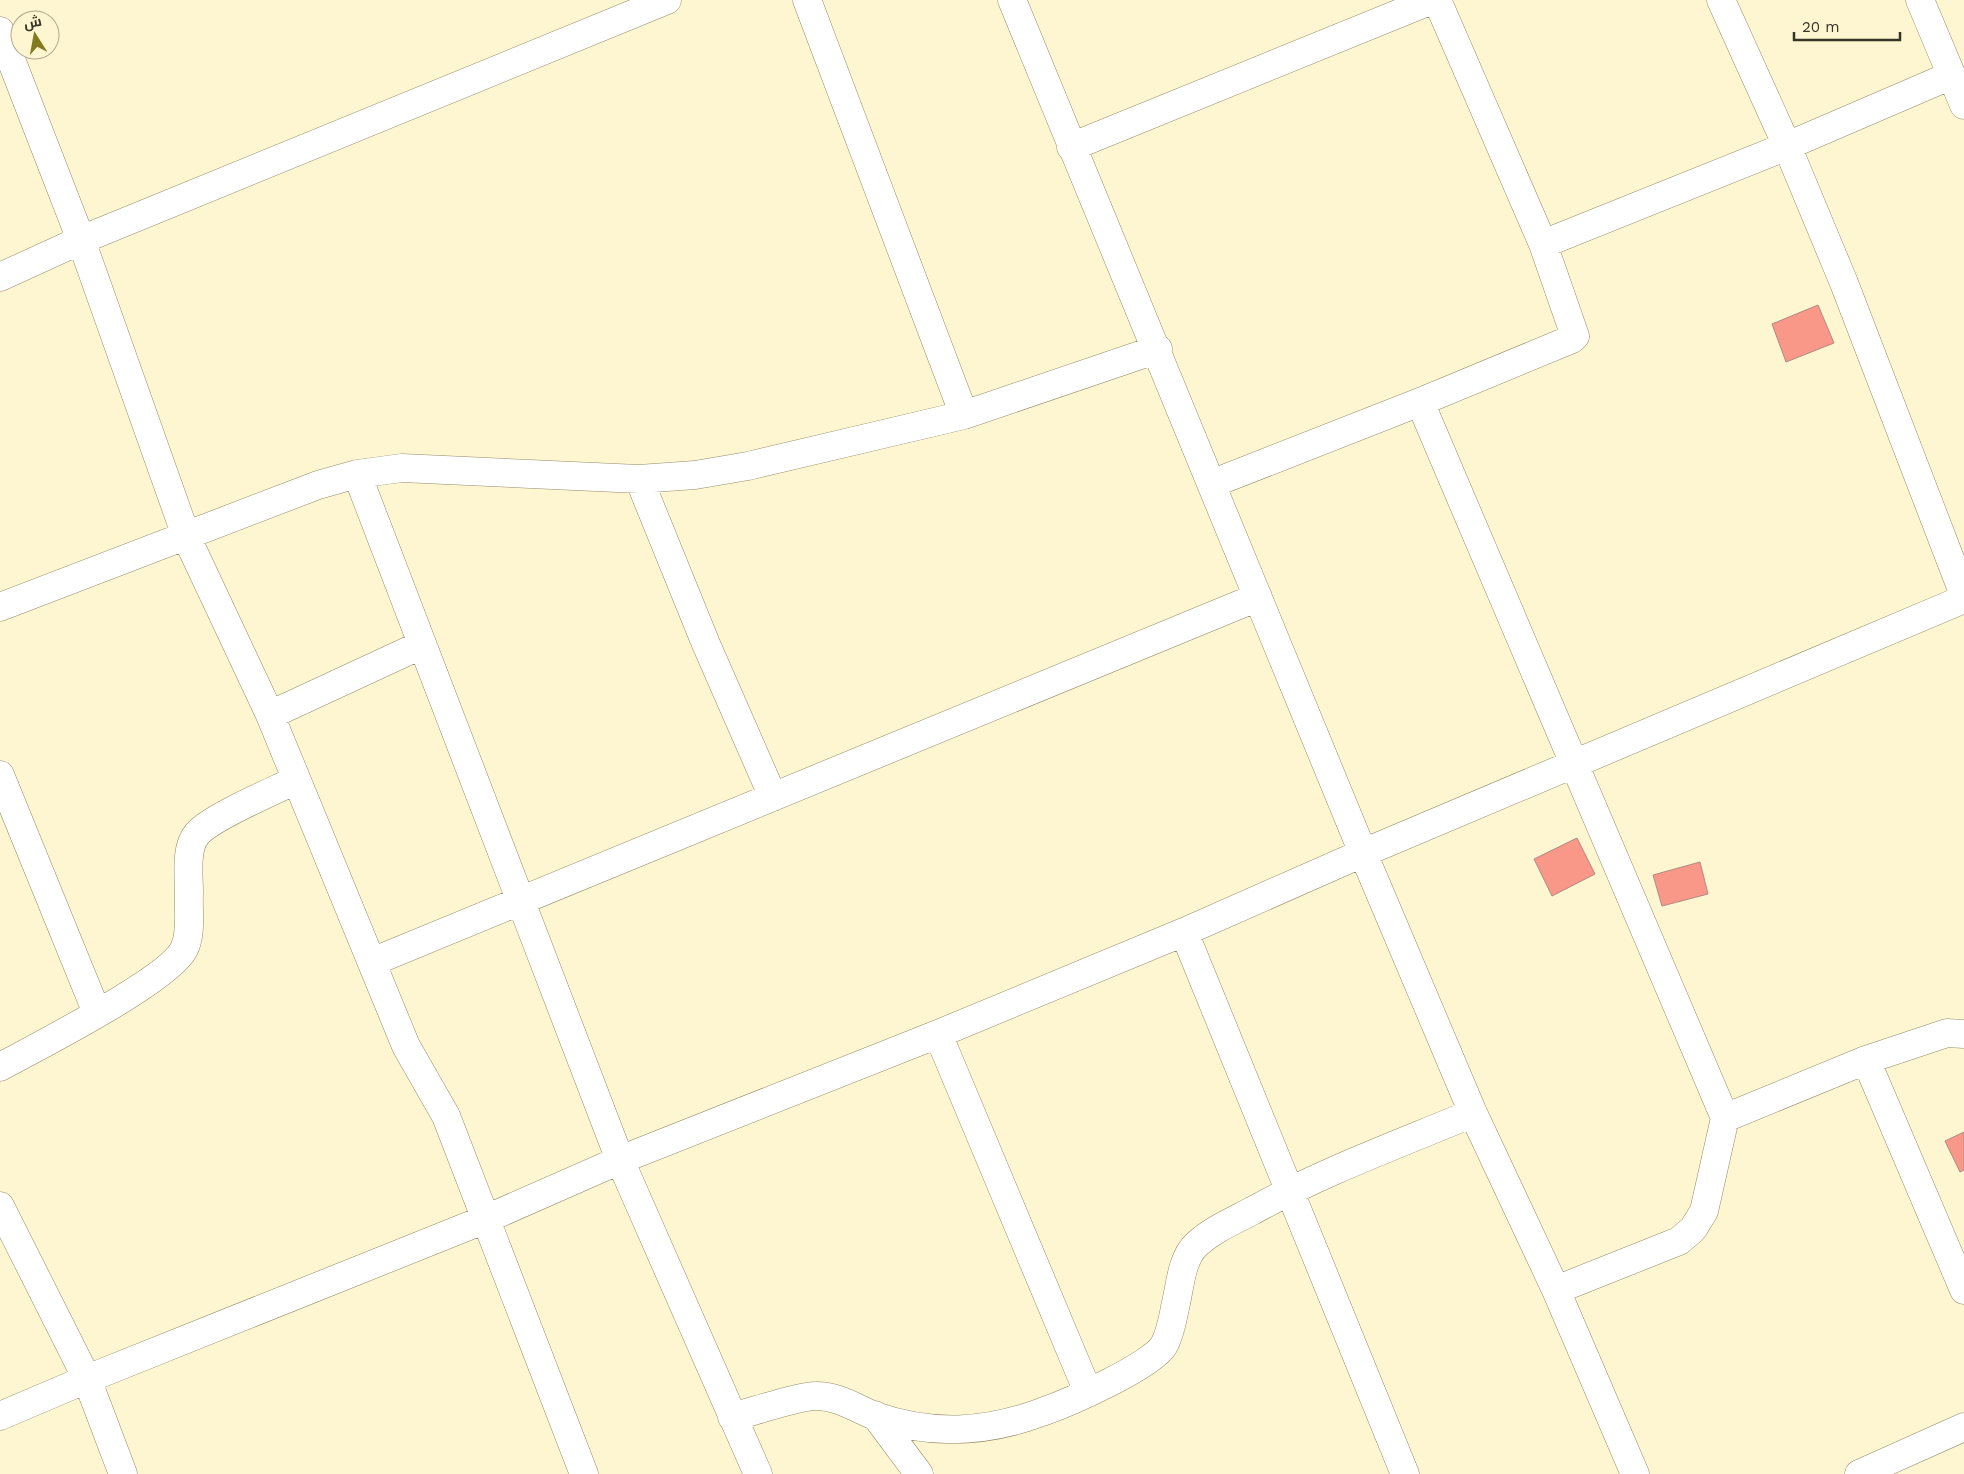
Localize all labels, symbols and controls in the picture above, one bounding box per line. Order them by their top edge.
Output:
north arrow [10,10,60,60]
scale bar [1794,10,1900,42]
text: ش [22,13,43,33]
text: 20 m [1802,18,1840,36]

